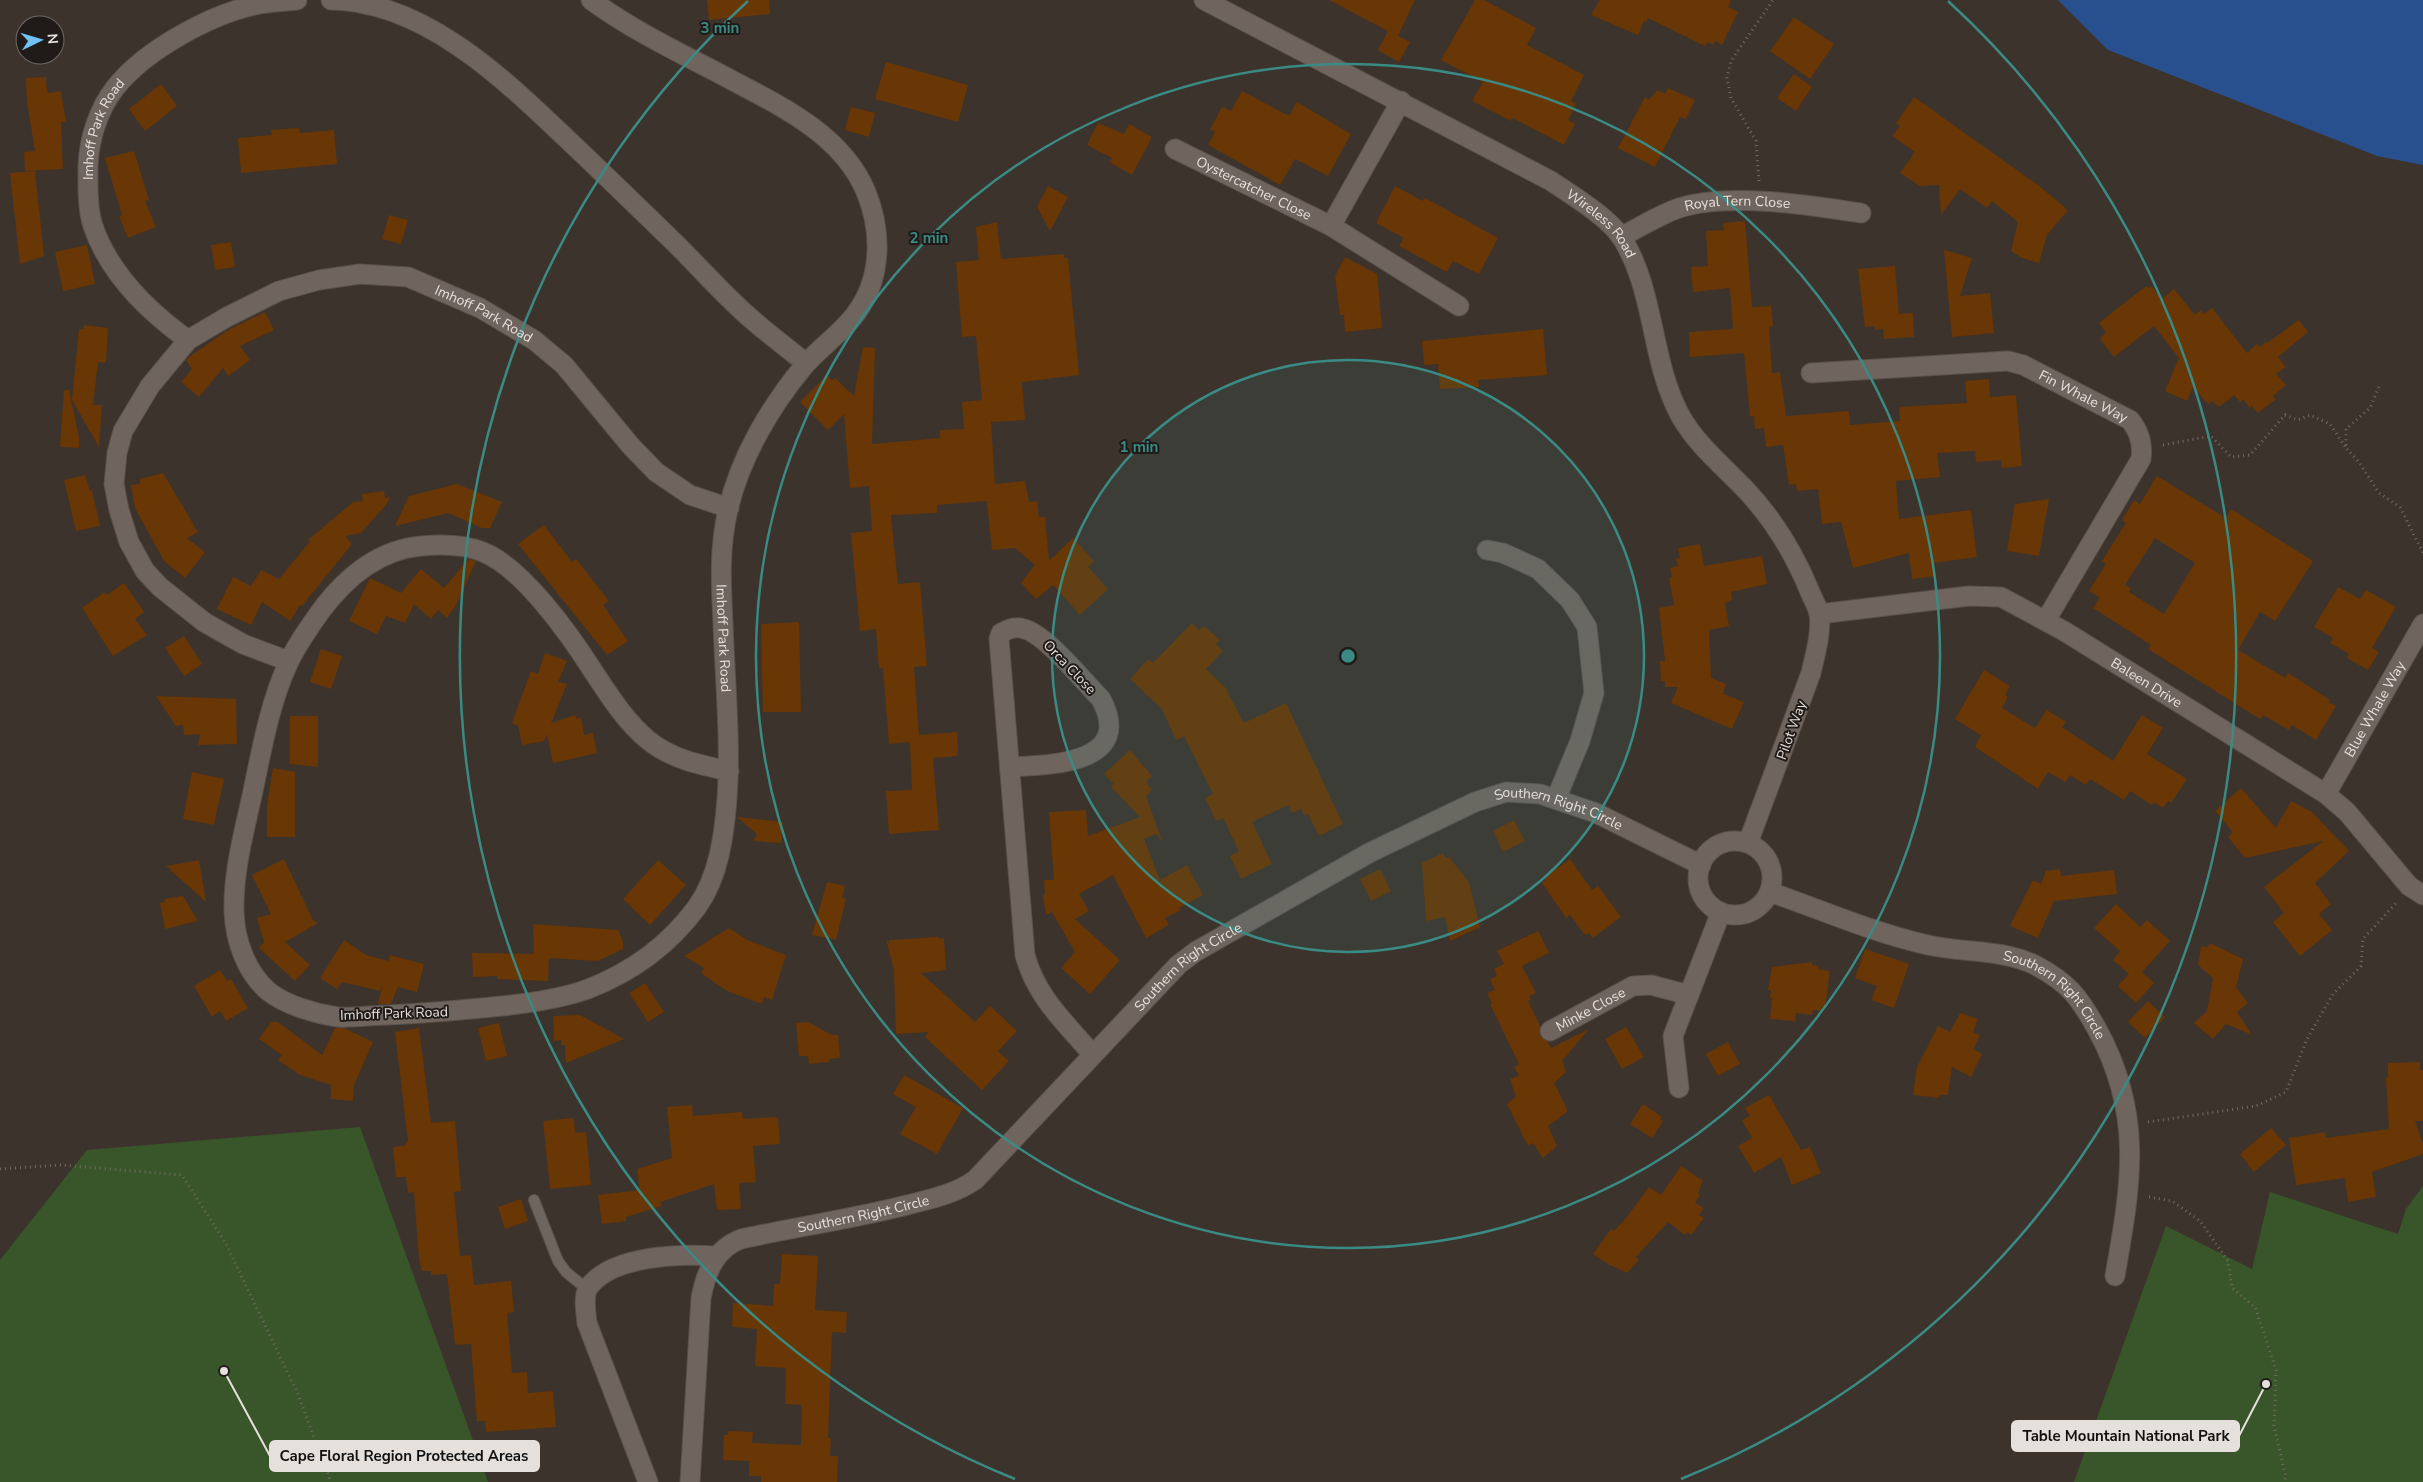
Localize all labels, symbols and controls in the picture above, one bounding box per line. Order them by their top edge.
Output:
north arrow [15,15,65,65]
text: 3 min [701,18,739,38]
text: N [43,33,62,45]
street label: Imhoff Park Road [79,74,129,180]
street label: Oystercatcher Close [1193,152,1315,225]
street label: Wireless Road [1562,185,1640,261]
street label: Royal Tern Close [1683,191,1791,216]
text: 2 min [910,228,948,248]
street label: Imhoff Park Road [432,281,536,347]
street label: Fin Whale Way [2036,366,2132,428]
text: 1 min [1120,437,1158,457]
street label: Imhoff Park Road [711,584,735,693]
street label: Orca Close [1039,636,1100,699]
centre of rings [1339,647,1357,665]
street label: Baleen Drive [2107,653,2186,712]
street label: Blue Whale Way [2340,657,2410,761]
street label: Pilot Way [1772,697,1811,762]
street label: Southern Right Circle [1492,783,1626,835]
street label: Southern Right Circle [1130,918,1246,1016]
street label: Southern Right Circle [2001,946,2110,1043]
street label: Minke Close [1552,983,1629,1036]
street label: Imhoff Park Road [340,1002,448,1025]
street label: Southern Right Circle [796,1191,931,1238]
callout: Table Mountain National Park [2012,1421,2239,1451]
text: Table Mountain National Park [2022,1426,2230,1446]
callout: Cape Floral Region Protected Areas [270,1441,539,1471]
text: Cape Floral Region Protected Areas [280,1446,528,1466]

